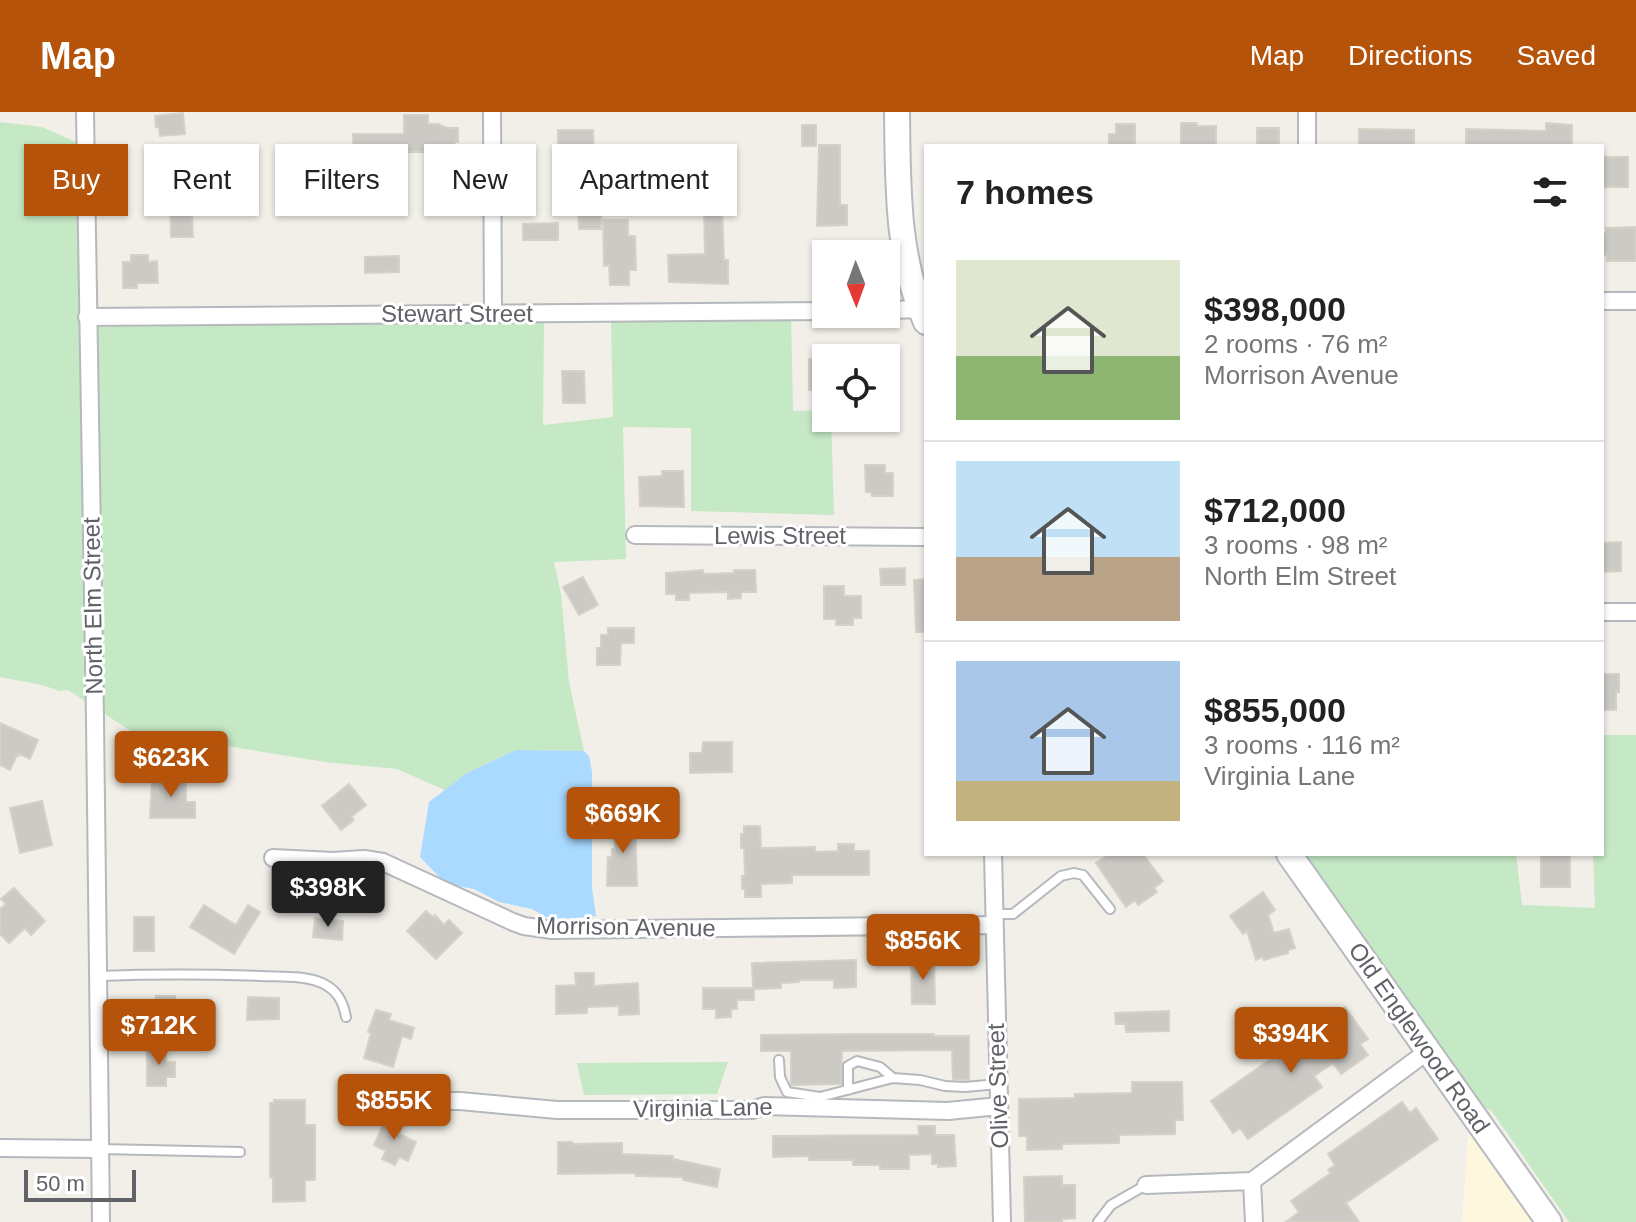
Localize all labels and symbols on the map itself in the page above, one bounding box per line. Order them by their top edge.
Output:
north arrow [812,240,900,328]
street label: Stewart Street [381,300,533,327]
street label: North Elm Street [77,517,108,695]
street label: Lewis Street [714,522,846,549]
pin: $623K [115,731,227,799]
pin: $669K [567,787,679,855]
pin: $398K [272,861,384,929]
street label: Morrison Avenue [536,911,716,942]
pin: $856K [867,914,979,982]
street label: Old Englewood Road [1343,937,1496,1138]
pin: $712K [103,999,215,1067]
pin: $394K [1235,1007,1347,1075]
street label: Olive Street [982,1023,1013,1149]
pin: $855K [338,1074,450,1142]
street label: Virginia Lane [633,1093,773,1122]
scale bar [24,1166,136,1202]

